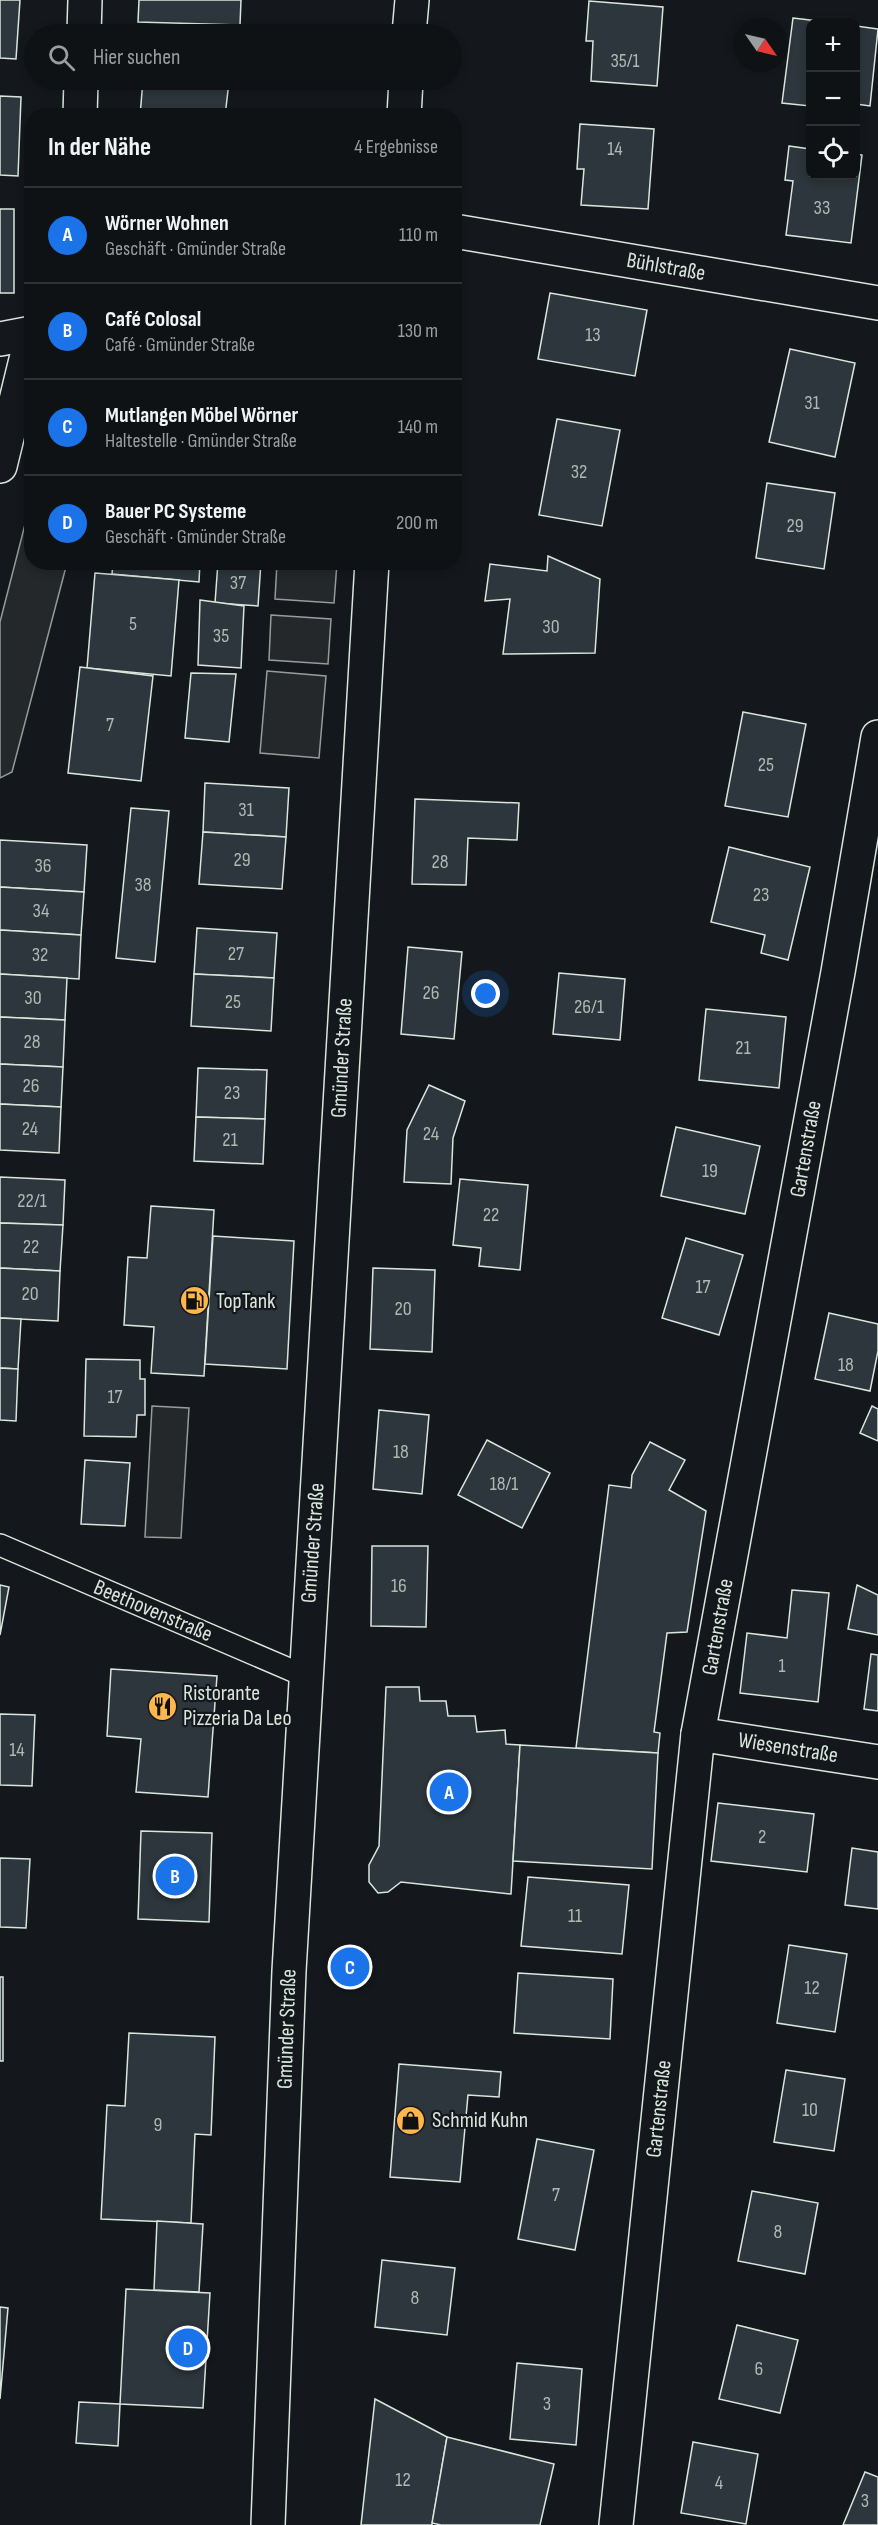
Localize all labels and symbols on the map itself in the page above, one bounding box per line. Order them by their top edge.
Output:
north arrow [734,18,788,72]
house number: 35/1 [610,49,640,73]
house number: 14 [607,137,623,161]
house number: 33 [814,196,830,220]
street label: Bühlstraße [624,247,708,287]
house number: 13 [585,323,601,347]
house number: 31 [804,391,820,415]
house number: 32 [571,460,587,484]
house number: 29 [786,514,804,538]
house number: 37 [230,571,246,595]
house number: 5 [129,612,137,636]
house number: 30 [542,615,560,639]
house number: 35 [213,624,229,648]
house number: 7 [106,713,114,737]
house number: 25 [758,753,774,777]
house number: 31 [238,798,254,822]
house number: 29 [233,848,251,872]
house number: 28 [432,850,449,874]
house number: 36 [34,854,52,878]
house number: 38 [134,873,152,897]
house number: 23 [753,883,769,907]
house number: 34 [33,899,49,923]
house number: 27 [228,942,244,966]
house number: 32 [32,943,48,967]
your location [471,979,500,1008]
house number: 26 [423,981,440,1005]
house number: 30 [24,986,42,1010]
house number: 25 [225,990,241,1014]
house number: 26/1 [574,995,604,1019]
street label: Gmünder Straße [325,997,359,1119]
house number: 28 [24,1030,41,1054]
house number: 21 [735,1036,751,1060]
house number: 26 [23,1074,40,1098]
house number: 23 [224,1081,240,1105]
street label: Gartenstraße [784,1098,828,1200]
house number: 24 [22,1117,38,1141]
house number: 24 [423,1122,439,1146]
house number: 21 [222,1128,238,1152]
house number: 19 [702,1159,718,1183]
house number: 22/1 [17,1189,47,1213]
house number: 22 [483,1203,499,1227]
house number: 22 [23,1235,39,1259]
house number: 17 [696,1275,710,1299]
house number: 20 [21,1282,39,1306]
fuel station icon: TopTank [179,1285,211,1317]
place label: TopTank [216,1288,276,1315]
house number: 20 [394,1297,412,1321]
house number: 18 [838,1353,854,1377]
house number: 17 [108,1385,122,1409]
house number: 18 [393,1440,409,1464]
house number: 18/1 [490,1472,518,1496]
street label: Gmünder Straße [295,1482,331,1604]
street label: Beethovenstraße [90,1574,216,1648]
house number: 16 [391,1574,407,1598]
street label: Gartenstraße [696,1576,740,1678]
house number: 1 [779,1654,786,1678]
place label: Ristorante Pizzeria Da Leo [183,1680,292,1732]
restaurant icon: Ristorante Pizzeria Da Leo [146,1690,178,1722]
street label: Wiesenstraße [736,1727,840,1769]
house number: 14 [9,1738,25,1762]
pin: A [430,1770,468,1814]
house number: 2 [758,1825,766,1849]
pin: B [156,1854,195,1898]
house number: 11 [568,1904,582,1928]
pin: C [330,1944,370,1990]
street label: Gmünder Straße [271,1968,303,2090]
house number: 12 [804,1976,820,2000]
street label: Gartenstraße [640,2059,678,2159]
house number: 10 [802,2098,818,2122]
shop icon: Schmid Kuhn [395,2104,427,2136]
place label: Schmid Kuhn [432,2107,528,2134]
house number: 9 [154,2113,162,2137]
house number: 7 [552,2183,560,2207]
house number: 8 [774,2220,782,2244]
house number: 8 [411,2286,419,2310]
pin: D [168,2326,207,2370]
house number: 6 [755,2357,763,2381]
house number: 3 [543,2392,551,2416]
house number: 12 [395,2468,411,2492]
house number: 4 [715,2471,723,2495]
house number: 3 [861,2489,869,2513]

